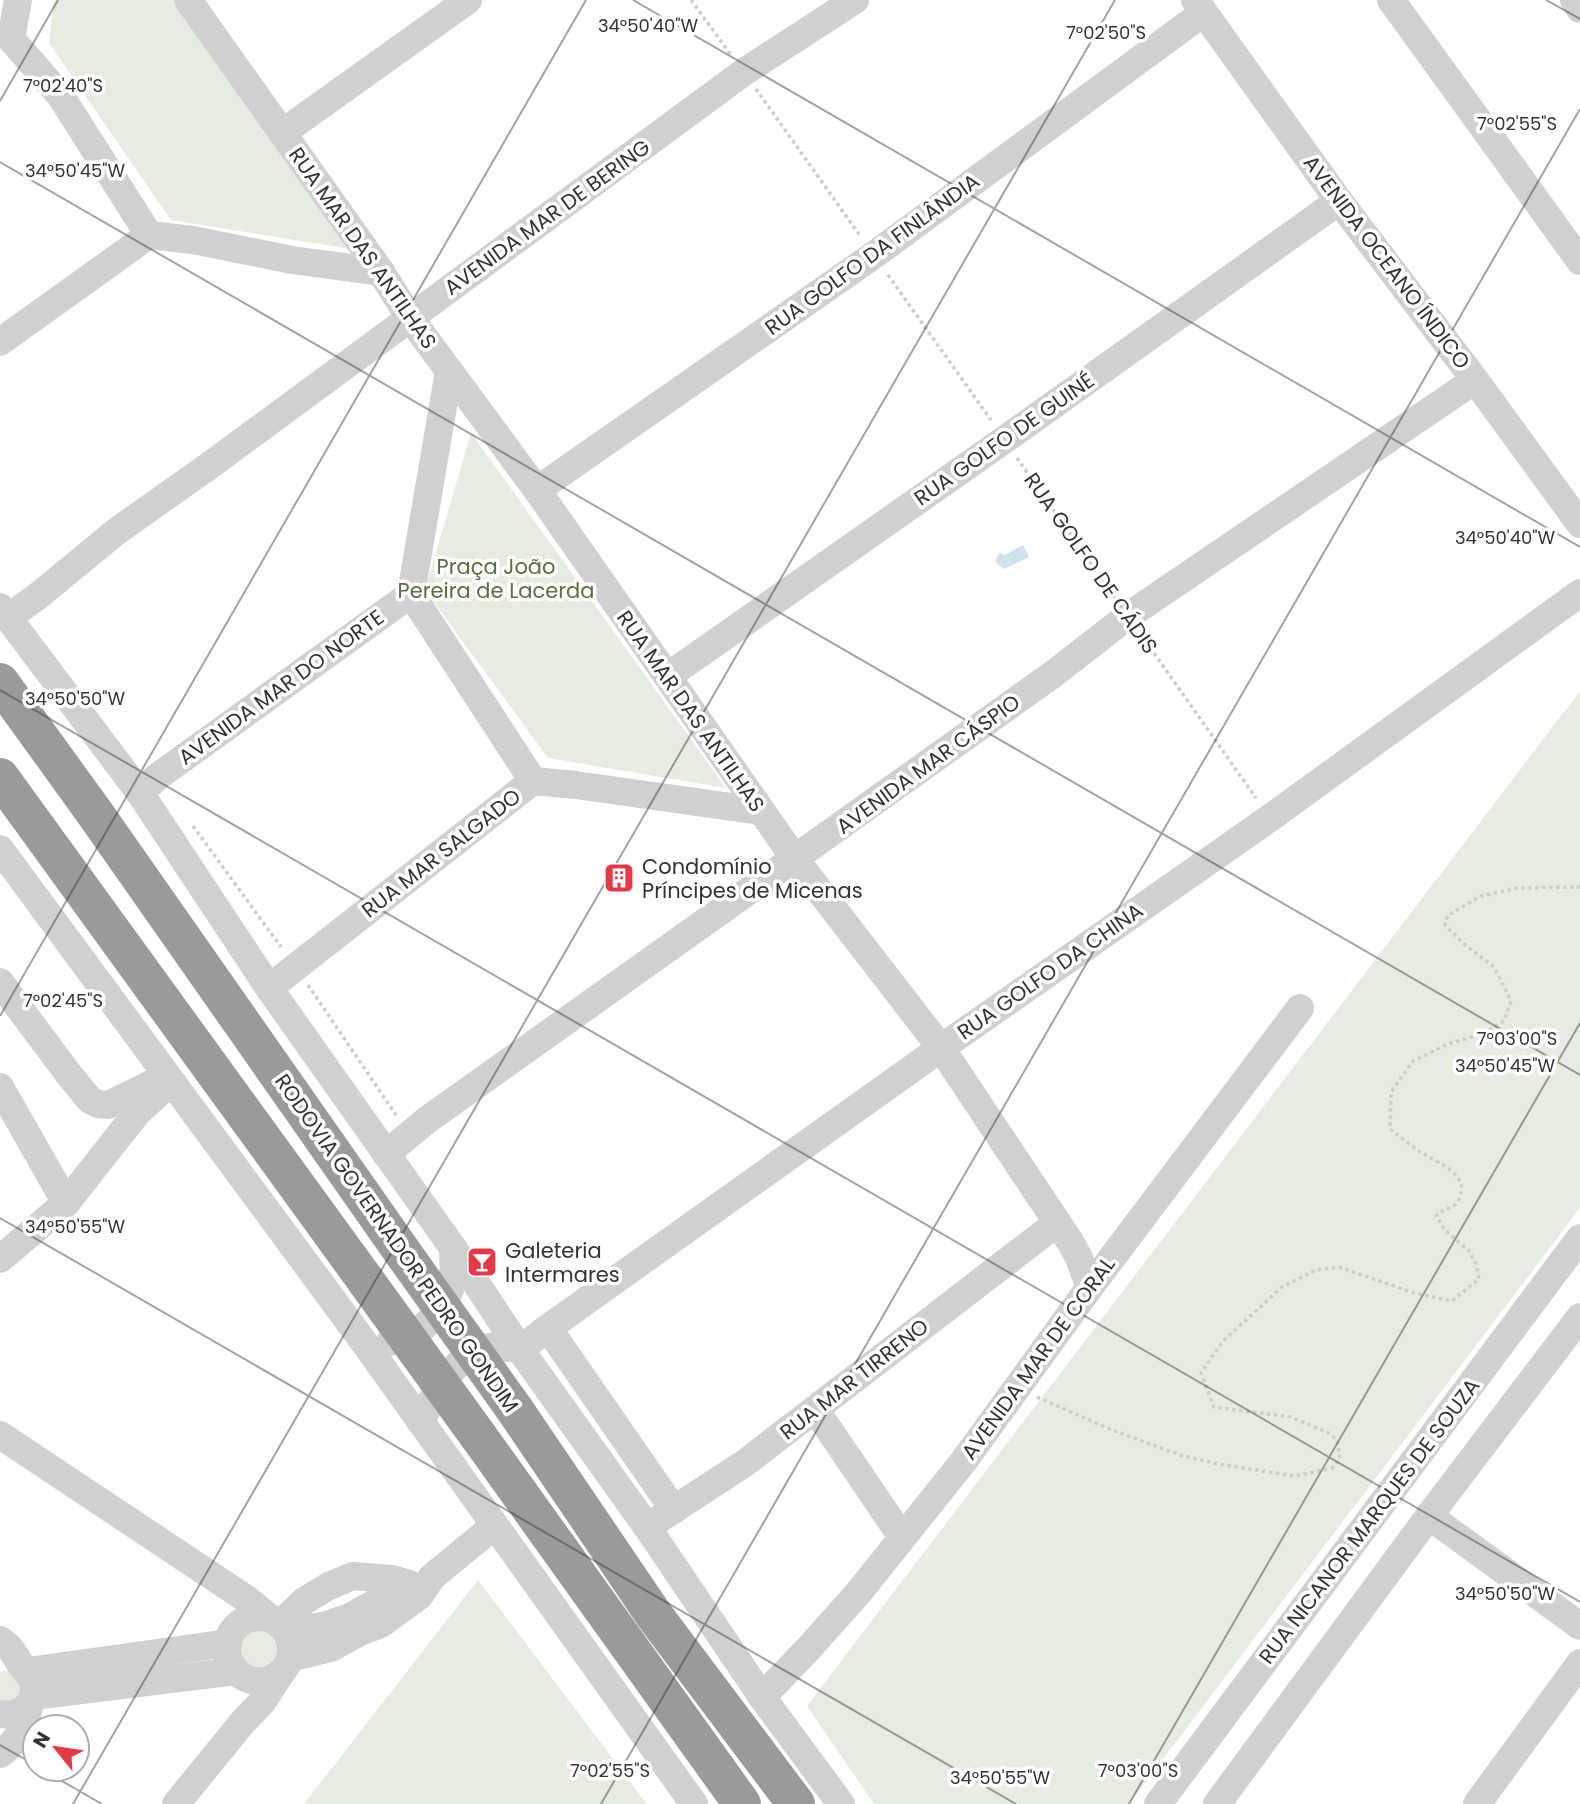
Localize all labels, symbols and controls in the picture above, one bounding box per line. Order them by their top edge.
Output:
text: 34°50'40"W [598,13,699,38]
text: 7°02'50"S [1066,20,1146,45]
text: 7°02'40"S [23,73,103,98]
text: 7°02'55"S [1477,111,1557,136]
street label: AVENIDA MAR DE BERING [438,132,656,302]
street label: RUA MAR DAS ANTILHAS [282,141,444,355]
street label: AVENIDA OCEANO ÍNDICO [1297,149,1477,375]
text: 34°50'45"W [25,158,126,183]
street label: RUA GOLFO DA FINLÂNDIA [759,166,985,342]
street label: RUA GOLFO DE GUINÉ [908,366,1100,512]
street label: RUA GOLFO DE CÁDIS [1017,467,1165,659]
text: 34°50'40"W [1455,525,1556,550]
park label: Praça João Pereira de Lacerda [398,552,594,605]
street label: AVENIDA MAR DO NORTE [172,603,390,771]
street label: RUA MAR DAS ANTILHAS [610,604,772,818]
text: 34°50'50"W [25,686,126,711]
street label: AVENIDA MAR CÁSPIO [830,687,1026,841]
street label: RUA MAR SALGADO [355,782,527,924]
place label: Condomínio Príncipes de Micenas [642,852,863,905]
building icon: Condomínio Príncipes de Micenas [602,861,636,895]
street label: RUA GOLFO DA CHINA [951,896,1149,1046]
text: 7°02'45"S [23,988,103,1013]
text: 7°03'00"S [1477,1026,1557,1051]
text: 34°50'45"W [1455,1053,1556,1078]
street label: RODOVIA GOVERNADOR PEDRO GONDIM [268,1068,526,1418]
text: 34°50'55"W [25,1214,126,1239]
place label: Galeteria Intermares [505,1236,620,1289]
bar icon: Galeteria Intermares [465,1245,499,1279]
street label: AVENIDA MAR DE CORAL [954,1251,1122,1465]
street label: RUA MAR TIRRENO [774,1312,934,1446]
street label: RUA NICANOR MARQUES DE SOUZA [1252,1372,1486,1670]
text: 34°50'50"W [1455,1581,1556,1606]
north arrow [21,1713,91,1783]
text: N [26,1727,57,1753]
text: 7°02'55"S [570,1758,650,1783]
text: 7°03'00"S [1098,1758,1178,1783]
text: 34°50'55"W [950,1765,1051,1790]

